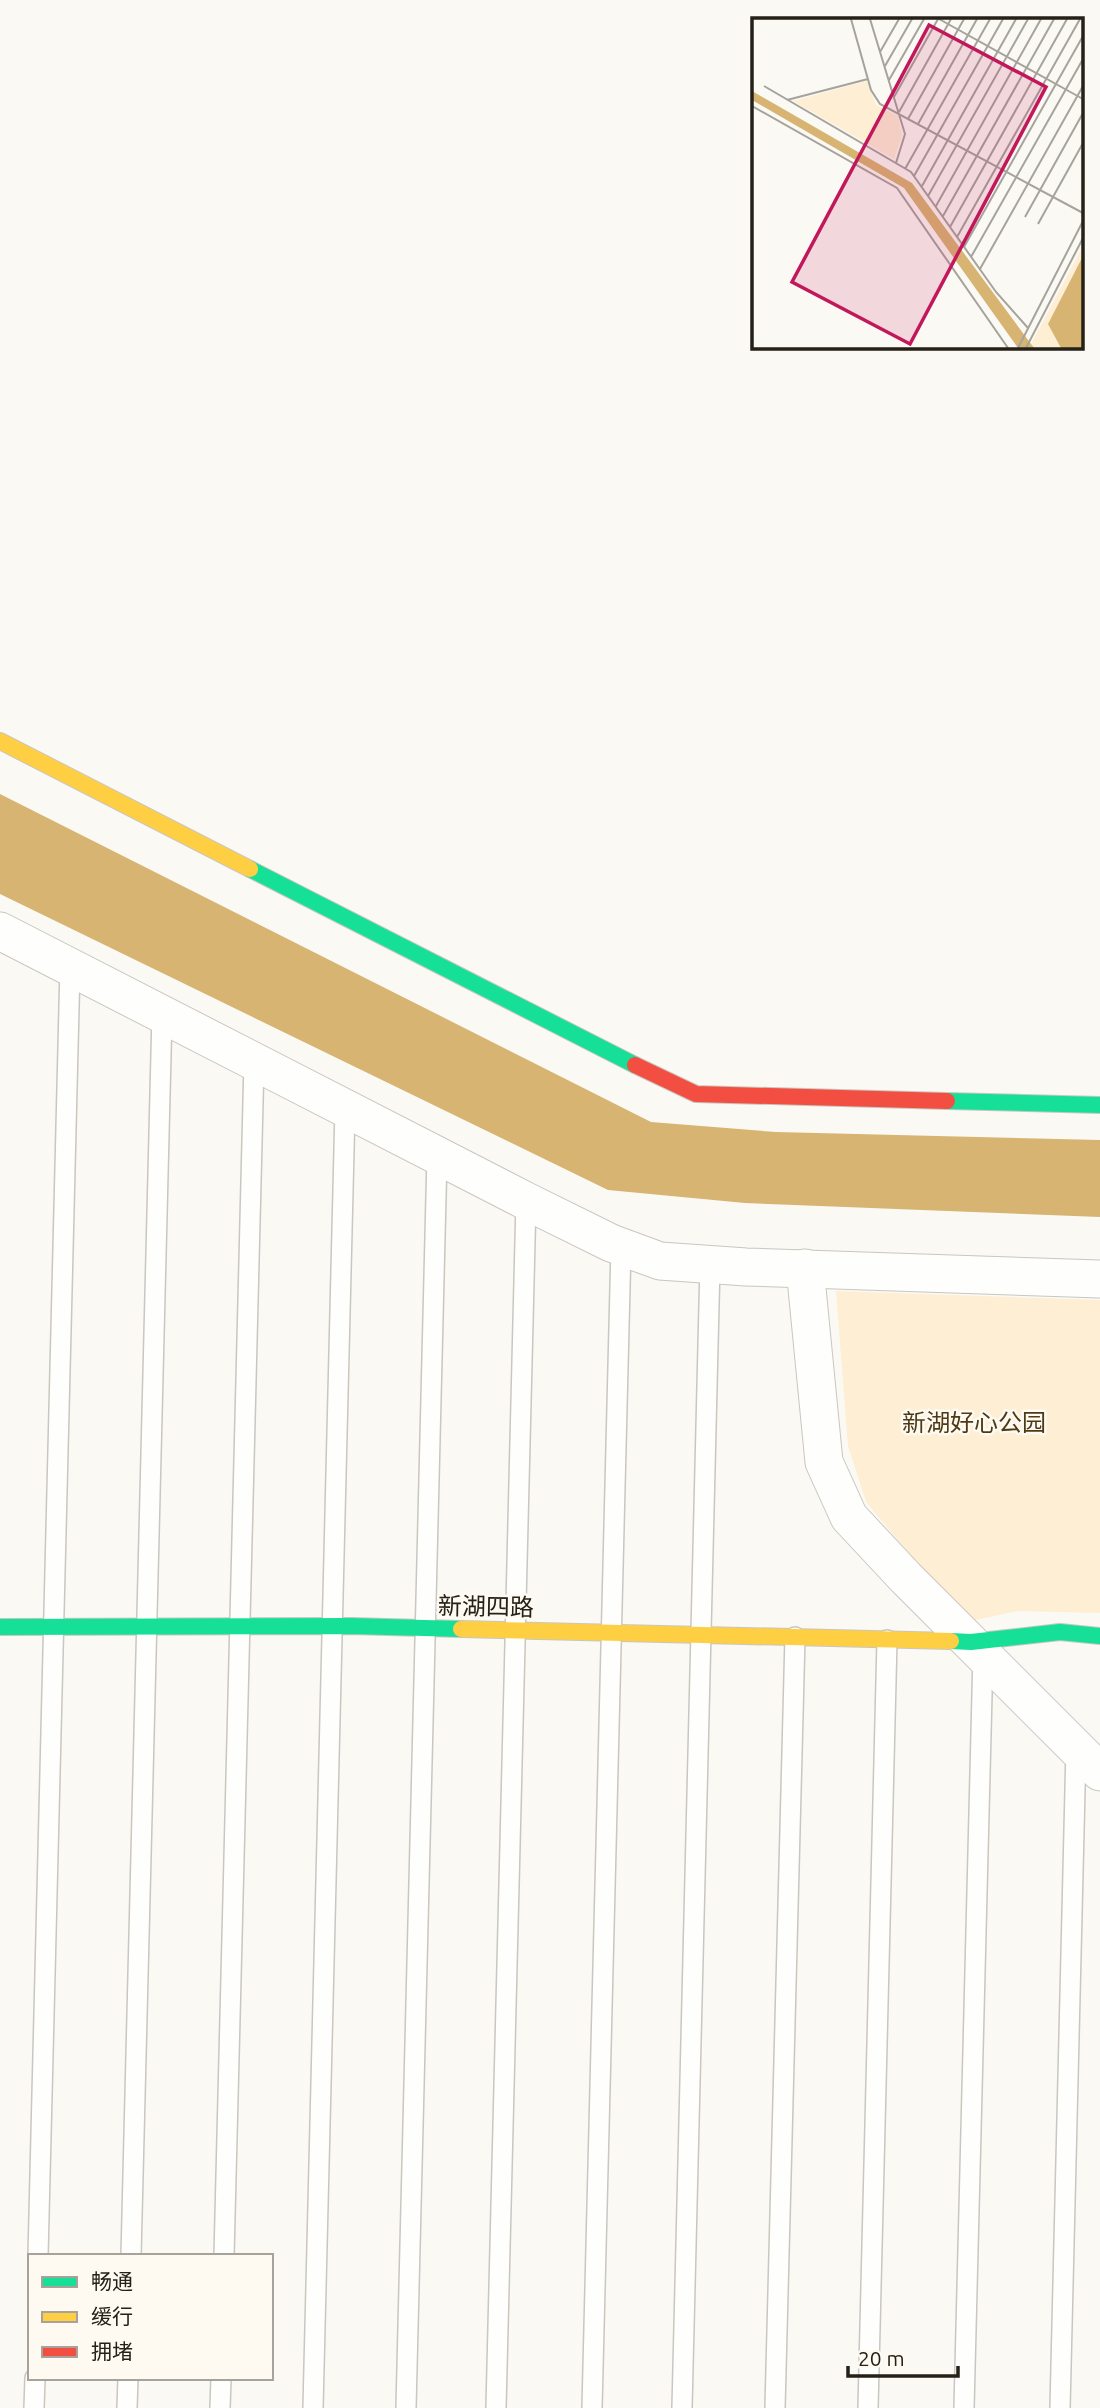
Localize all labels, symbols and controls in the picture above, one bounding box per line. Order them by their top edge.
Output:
inset map [752,18,1082,348]
park label: 新湖好心公园 [902,1409,1046,1436]
street label: 新湖四路 [438,1592,534,1621]
legend [28,2254,273,2380]
text: 畅通 [91,2269,133,2293]
text: 缓行 [91,2304,133,2328]
scale bar [848,2334,958,2378]
text: 拥堵 [91,2339,133,2363]
text: 20 m [858,2346,905,2370]

